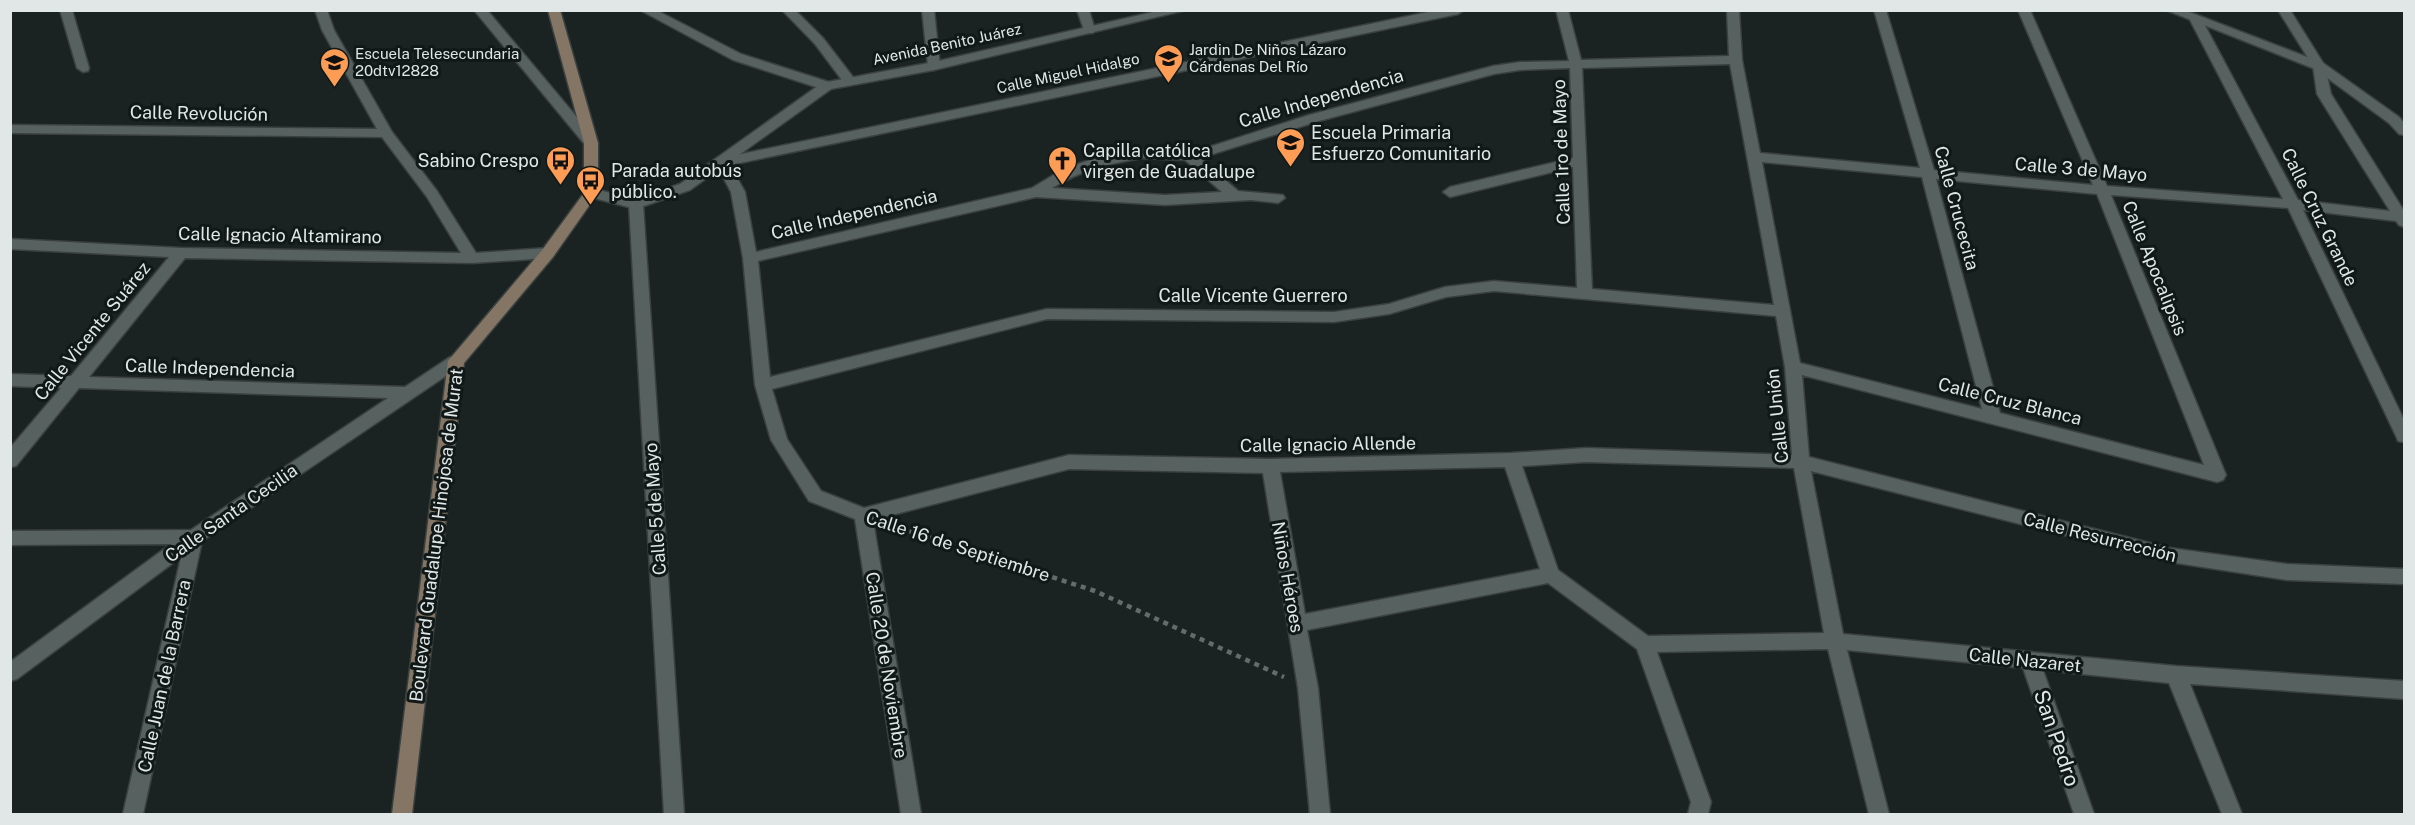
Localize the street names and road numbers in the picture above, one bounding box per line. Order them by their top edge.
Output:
street label: Avenida Benito Juárez [871,20,1023,68]
street label: Calle Miguel Hidalgo [995,50,1141,96]
street label: Calle Independencia [1236,64,1406,132]
street label: Calle 1ro de Mayo [1548,79,1574,225]
street label: Calle Revolución [130,101,268,125]
street label: Calle Crucecita [1930,144,1984,272]
street label: Calle Cruz Grande [2277,145,2363,289]
street label: Calle 3 de Mayo [2014,153,2148,185]
street label: Calle Independencia [769,185,939,243]
street label: Calle Apocalipsis [2118,198,2192,338]
street label: Calle Ignacio Altamirano [178,223,382,247]
street label: Calle Vicente Suárez [30,258,154,404]
street label: Calle Vicente Guerrero [1158,285,1348,306]
street label: Calle Independencia [125,355,295,381]
street label: Boulevard Guadalupe Hinojosa de Murat [405,367,467,703]
street label: Calle Unión [1762,368,1792,464]
street label: Calle Cruz Blanca [1936,373,2084,429]
street label: Calle Ignacio Allende [1240,432,1416,456]
street label: Calle 5 de Mayo [640,442,670,576]
street label: Calle Santa Cecilia [161,459,301,567]
street label: Calle 16 de Septiembre [863,506,1053,586]
street label: Calle Resurrección [2021,508,2179,566]
street label: Niños Héroes [1268,520,1308,634]
street label: Calle 20 de Noviembre [862,570,912,760]
street label: Calle Juan de la Barrera [133,578,195,774]
street label: Calle Nazaret [1968,644,2082,676]
street label: San Pedro [2029,686,2085,790]

